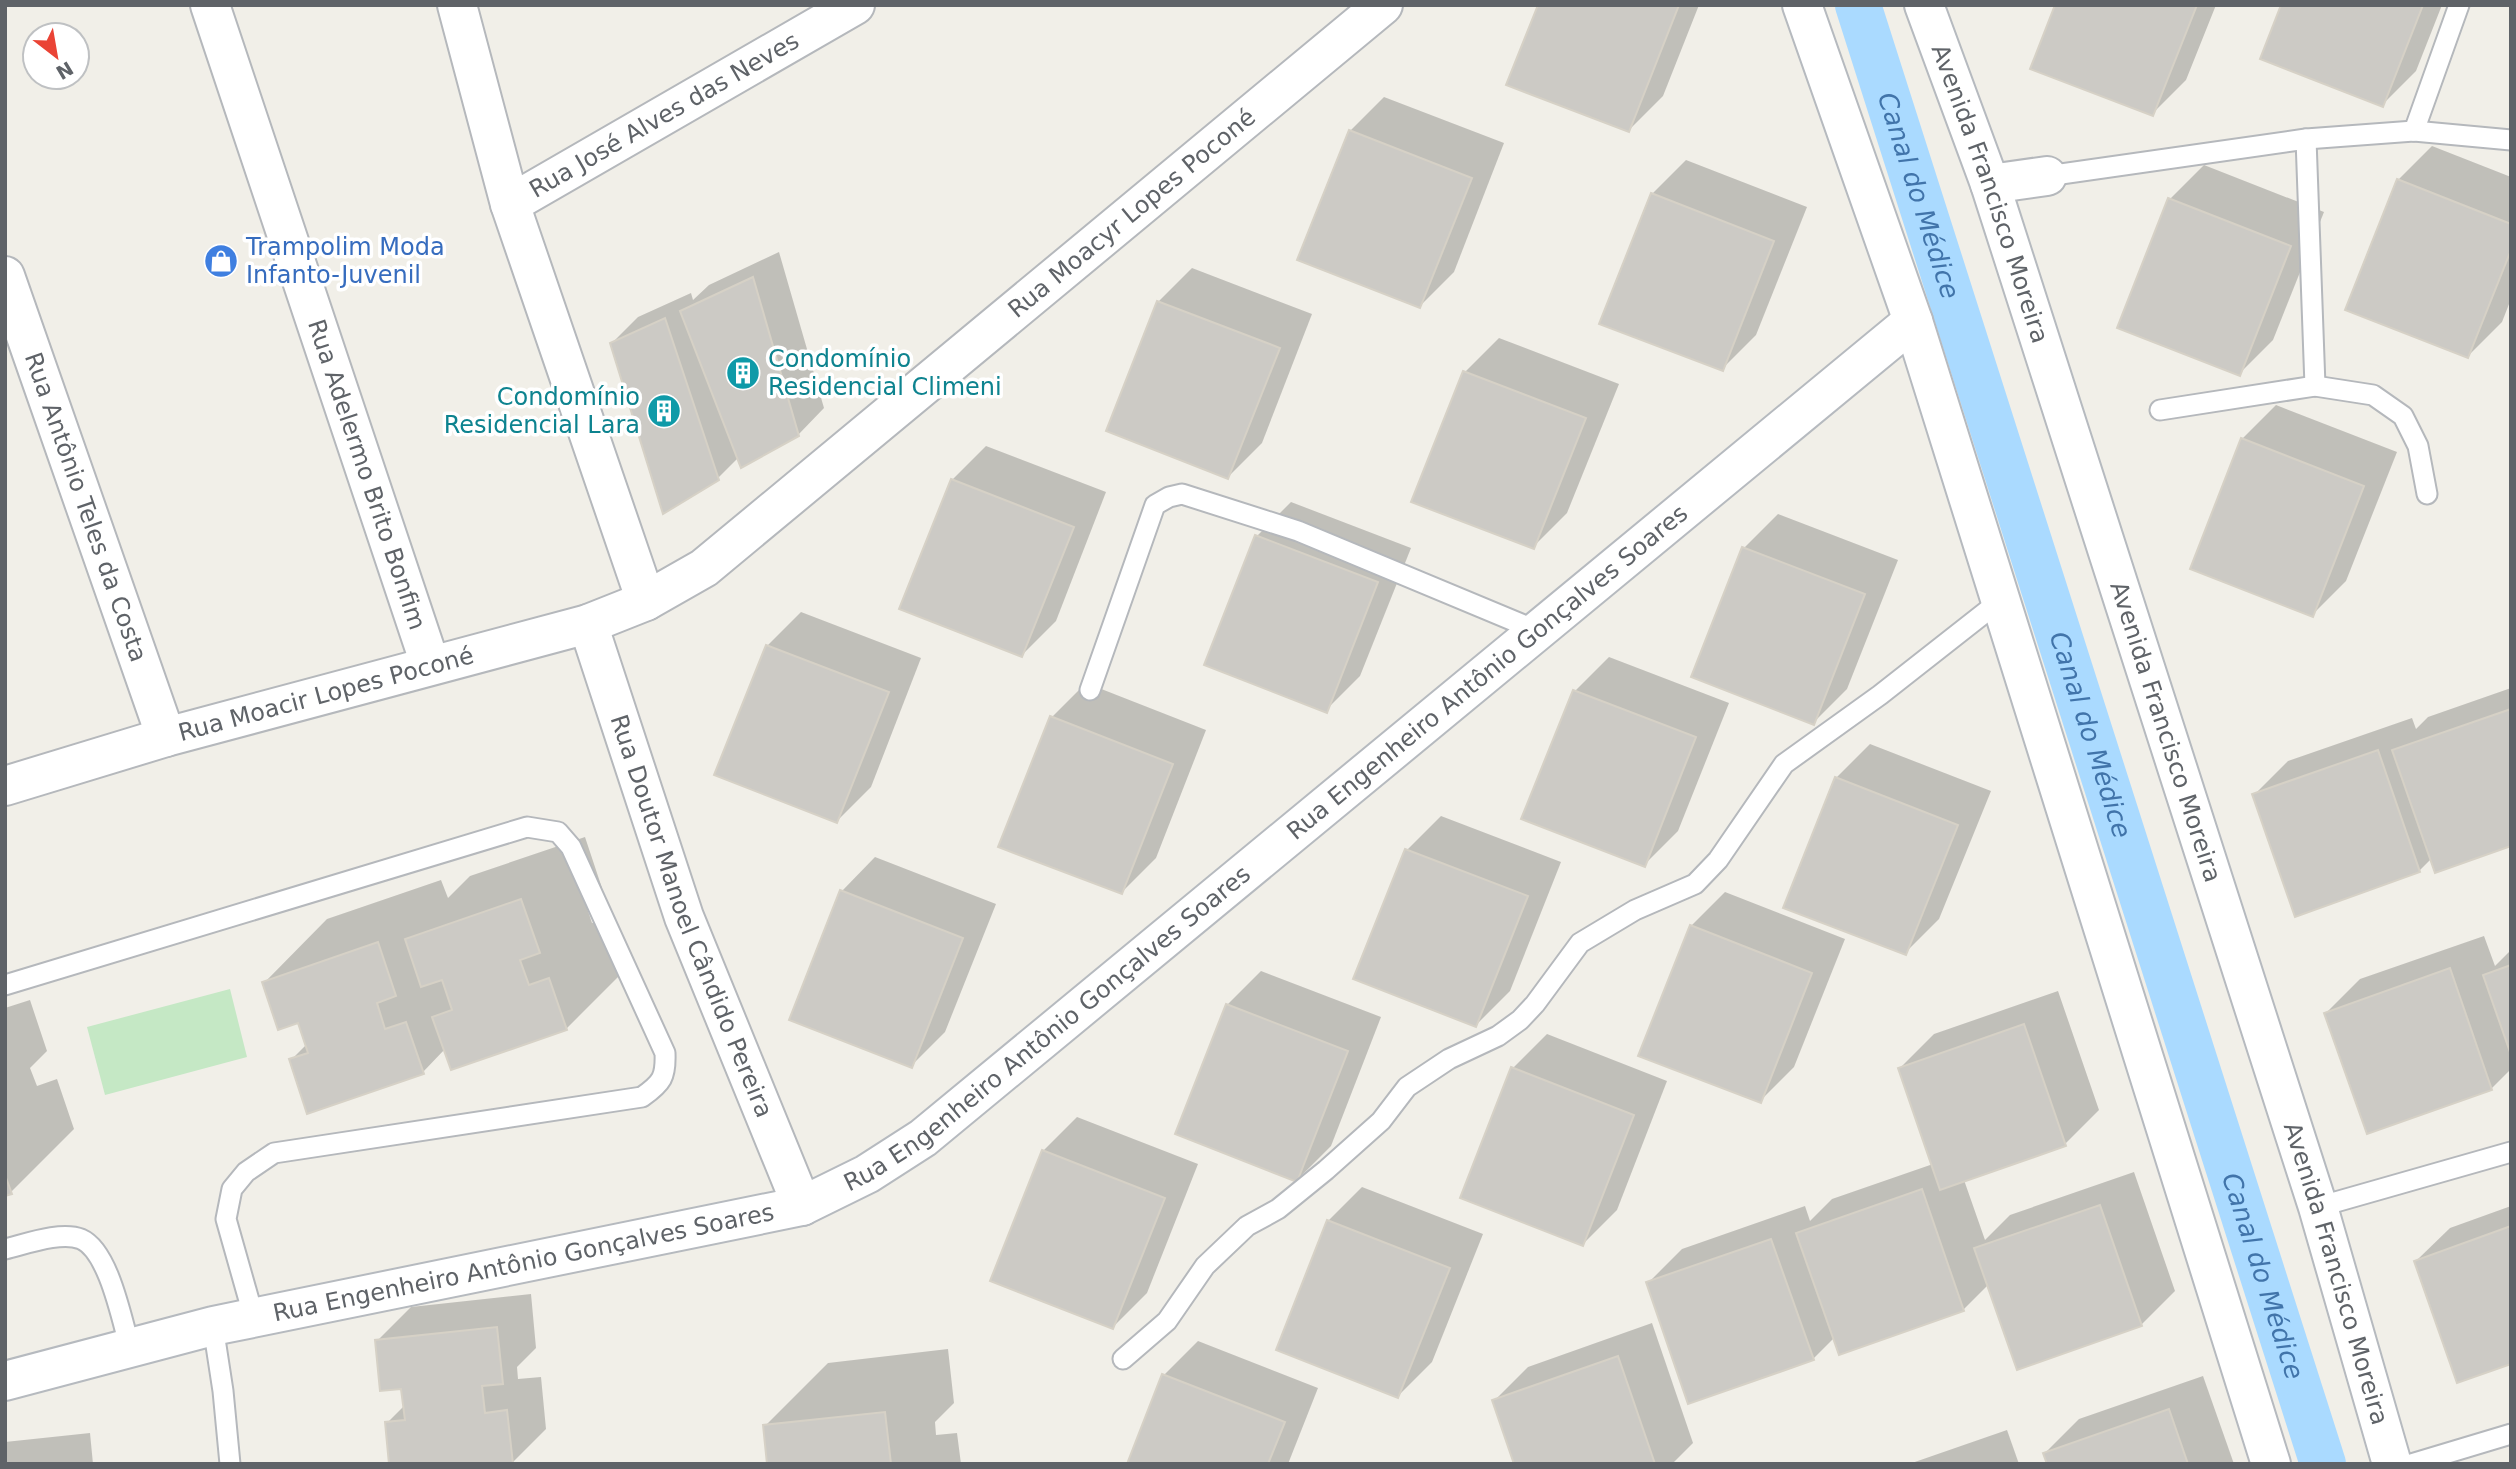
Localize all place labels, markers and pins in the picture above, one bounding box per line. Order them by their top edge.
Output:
place label: Trampolim Moda Infanto-Juvenil [245,233,445,289]
shop icon: Trampolim Moda Infanto-Juvenil [202,242,240,280]
place label: Condomínio Residencial Climeni [768,345,1002,401]
building icon: Condomínio Residencial Climeni [724,354,762,392]
place label: Condomínio Residencial Lara [444,383,640,439]
building icon: Condomínio Residencial Lara [645,392,683,430]

